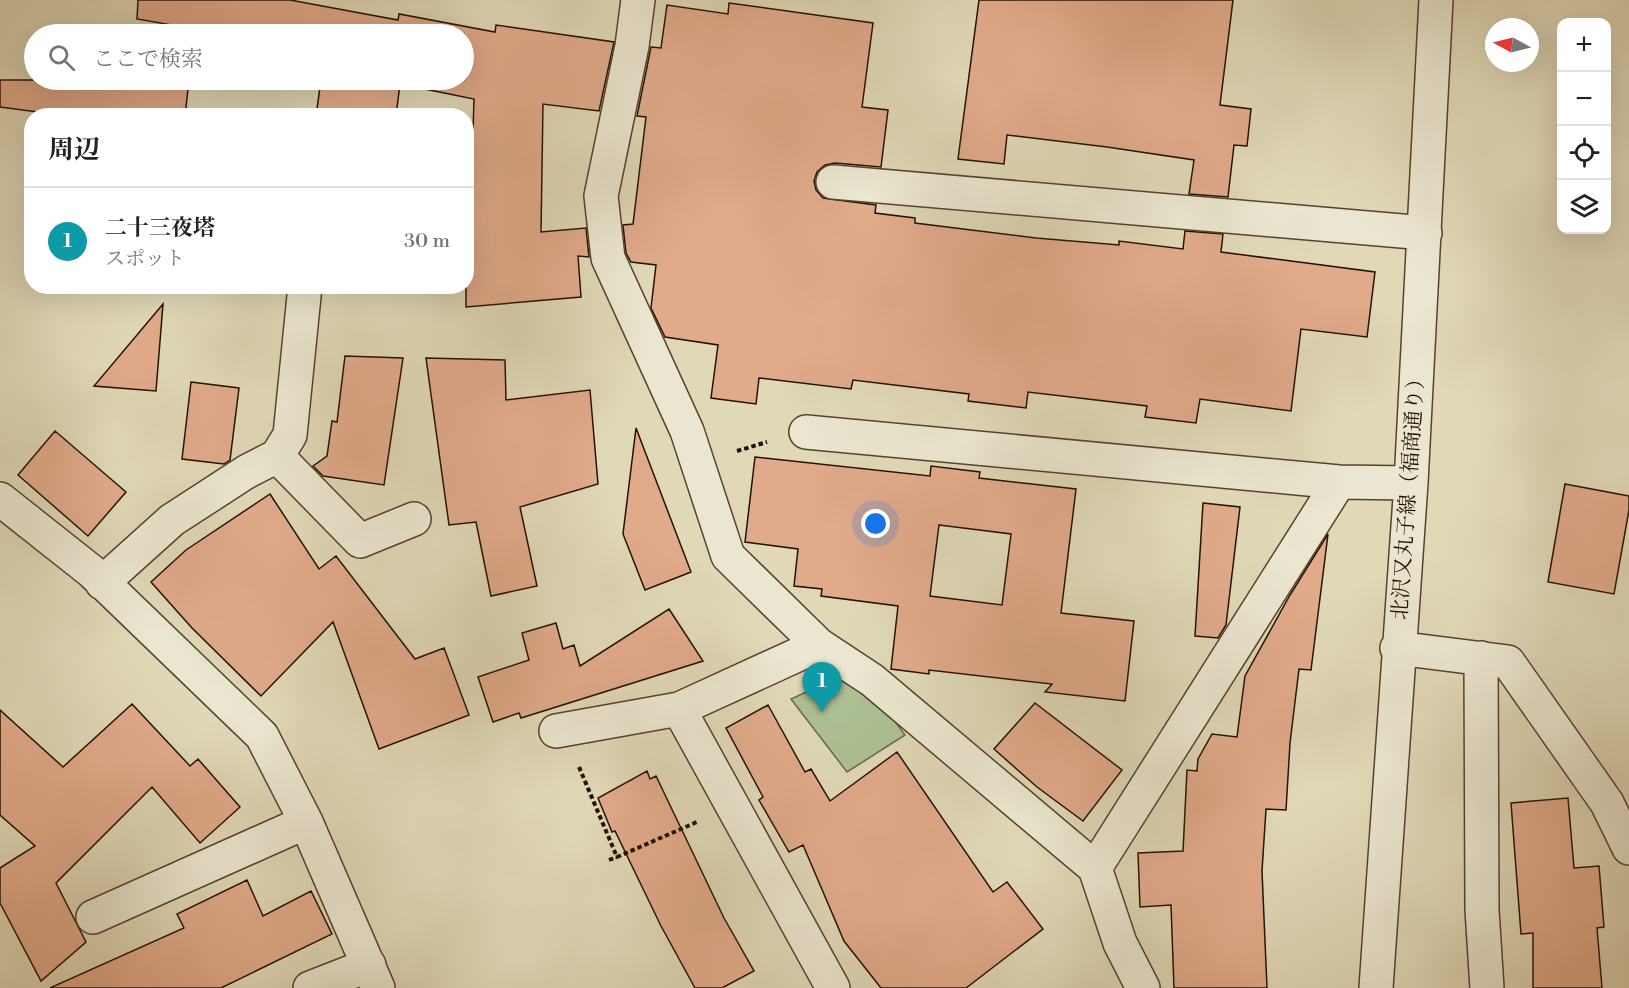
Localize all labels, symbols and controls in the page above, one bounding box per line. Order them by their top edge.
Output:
north arrow [1485,18,1539,72]
map controls [1557,18,1611,234]
button: + [1557,18,1611,72]
search box [24,24,474,90]
icon: search [45,41,78,74]
text: ここで検索 [93,46,203,73]
button: − [1557,72,1611,126]
button: locate [1557,126,1611,180]
text: 周辺 [48,134,100,166]
button: layers [1557,180,1611,234]
text: 二十三夜塔 [105,215,215,242]
text: 1 [63,229,72,254]
text: 30 m [404,229,450,254]
text: スポット [105,247,185,272]
street label: 北沢又丸子線（福商通り） [1387,367,1431,621]
your location [861,509,890,538]
pin: 1 [802,662,842,712]

